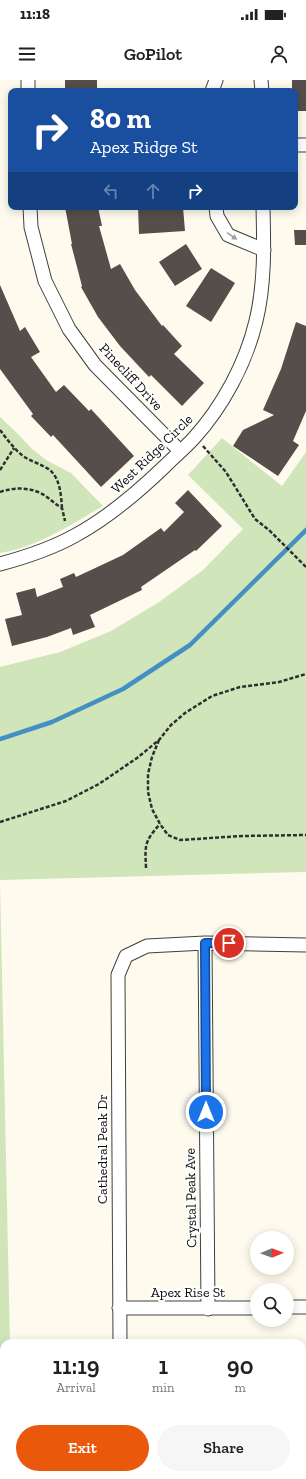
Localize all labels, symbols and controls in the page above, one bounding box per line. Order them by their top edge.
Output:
text: 11:18 [20,5,50,23]
icon: menu [16,43,38,65]
text: GoPilot [124,43,182,65]
icon: person [268,43,290,65]
text: 80 m [90,102,151,135]
icon: right [24,104,76,156]
text: Apex Ridge St [90,136,198,158]
icon: left [100,180,122,202]
icon: ahead [142,180,164,202]
icon: right [184,180,206,202]
one-way arrow [227,232,238,240]
street label: Pinecliff Drive [96,340,167,414]
street label: West Ridge Circle [108,410,197,497]
pin [212,926,246,960]
icon: arrive [218,932,240,954]
position arrow [185,1091,227,1133]
street label: Cathedral Peak Dr [94,1094,111,1204]
street label: Crystal Peak Ave [182,1147,200,1248]
north arrow [250,1231,294,1275]
map controls [250,1231,294,1327]
button: search [250,1283,294,1327]
street label: Apex Rise St [151,1284,226,1301]
text: 11:19 [52,1351,100,1380]
text: 1 [158,1351,168,1380]
text: 90 [227,1351,254,1380]
text: Arrival [56,1380,96,1395]
text: min [152,1380,174,1395]
text: m [235,1380,246,1395]
button: Exit [16,1425,149,1471]
button: Share [157,1425,290,1471]

